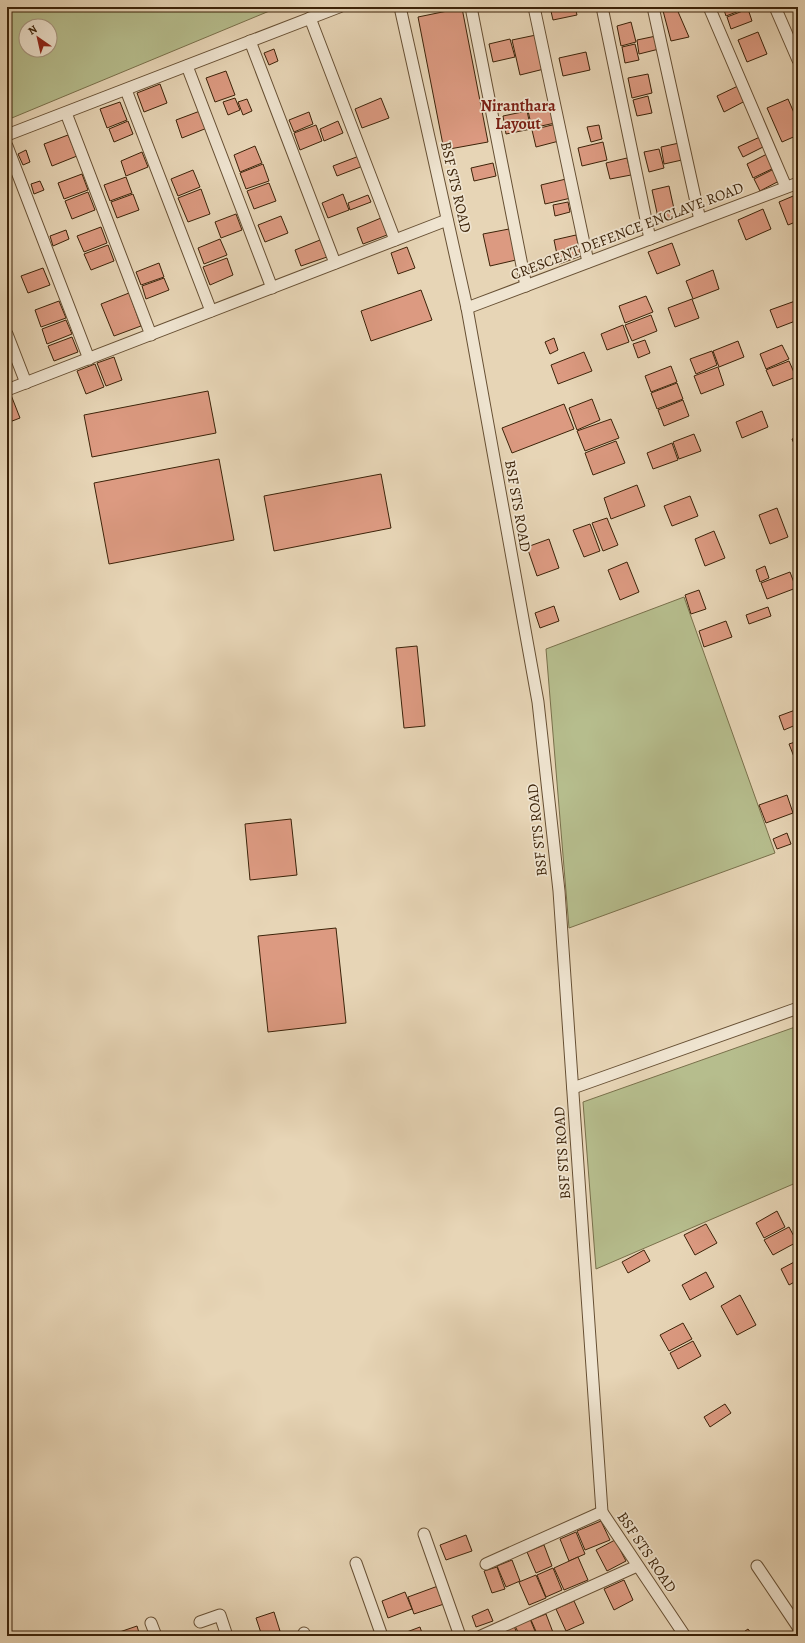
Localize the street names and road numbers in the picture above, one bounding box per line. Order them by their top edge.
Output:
street label: BSF STS ROAD [436,139,476,235]
street label: CRESCENT DEFENCE ENCLAVE ROAD [508,177,746,285]
street label: BSF STS ROAD [500,458,536,554]
street label: BSF STS ROAD [522,783,552,877]
street label: BSF STS ROAD [549,1106,575,1200]
street label: BSF STS ROAD [613,1508,681,1596]

